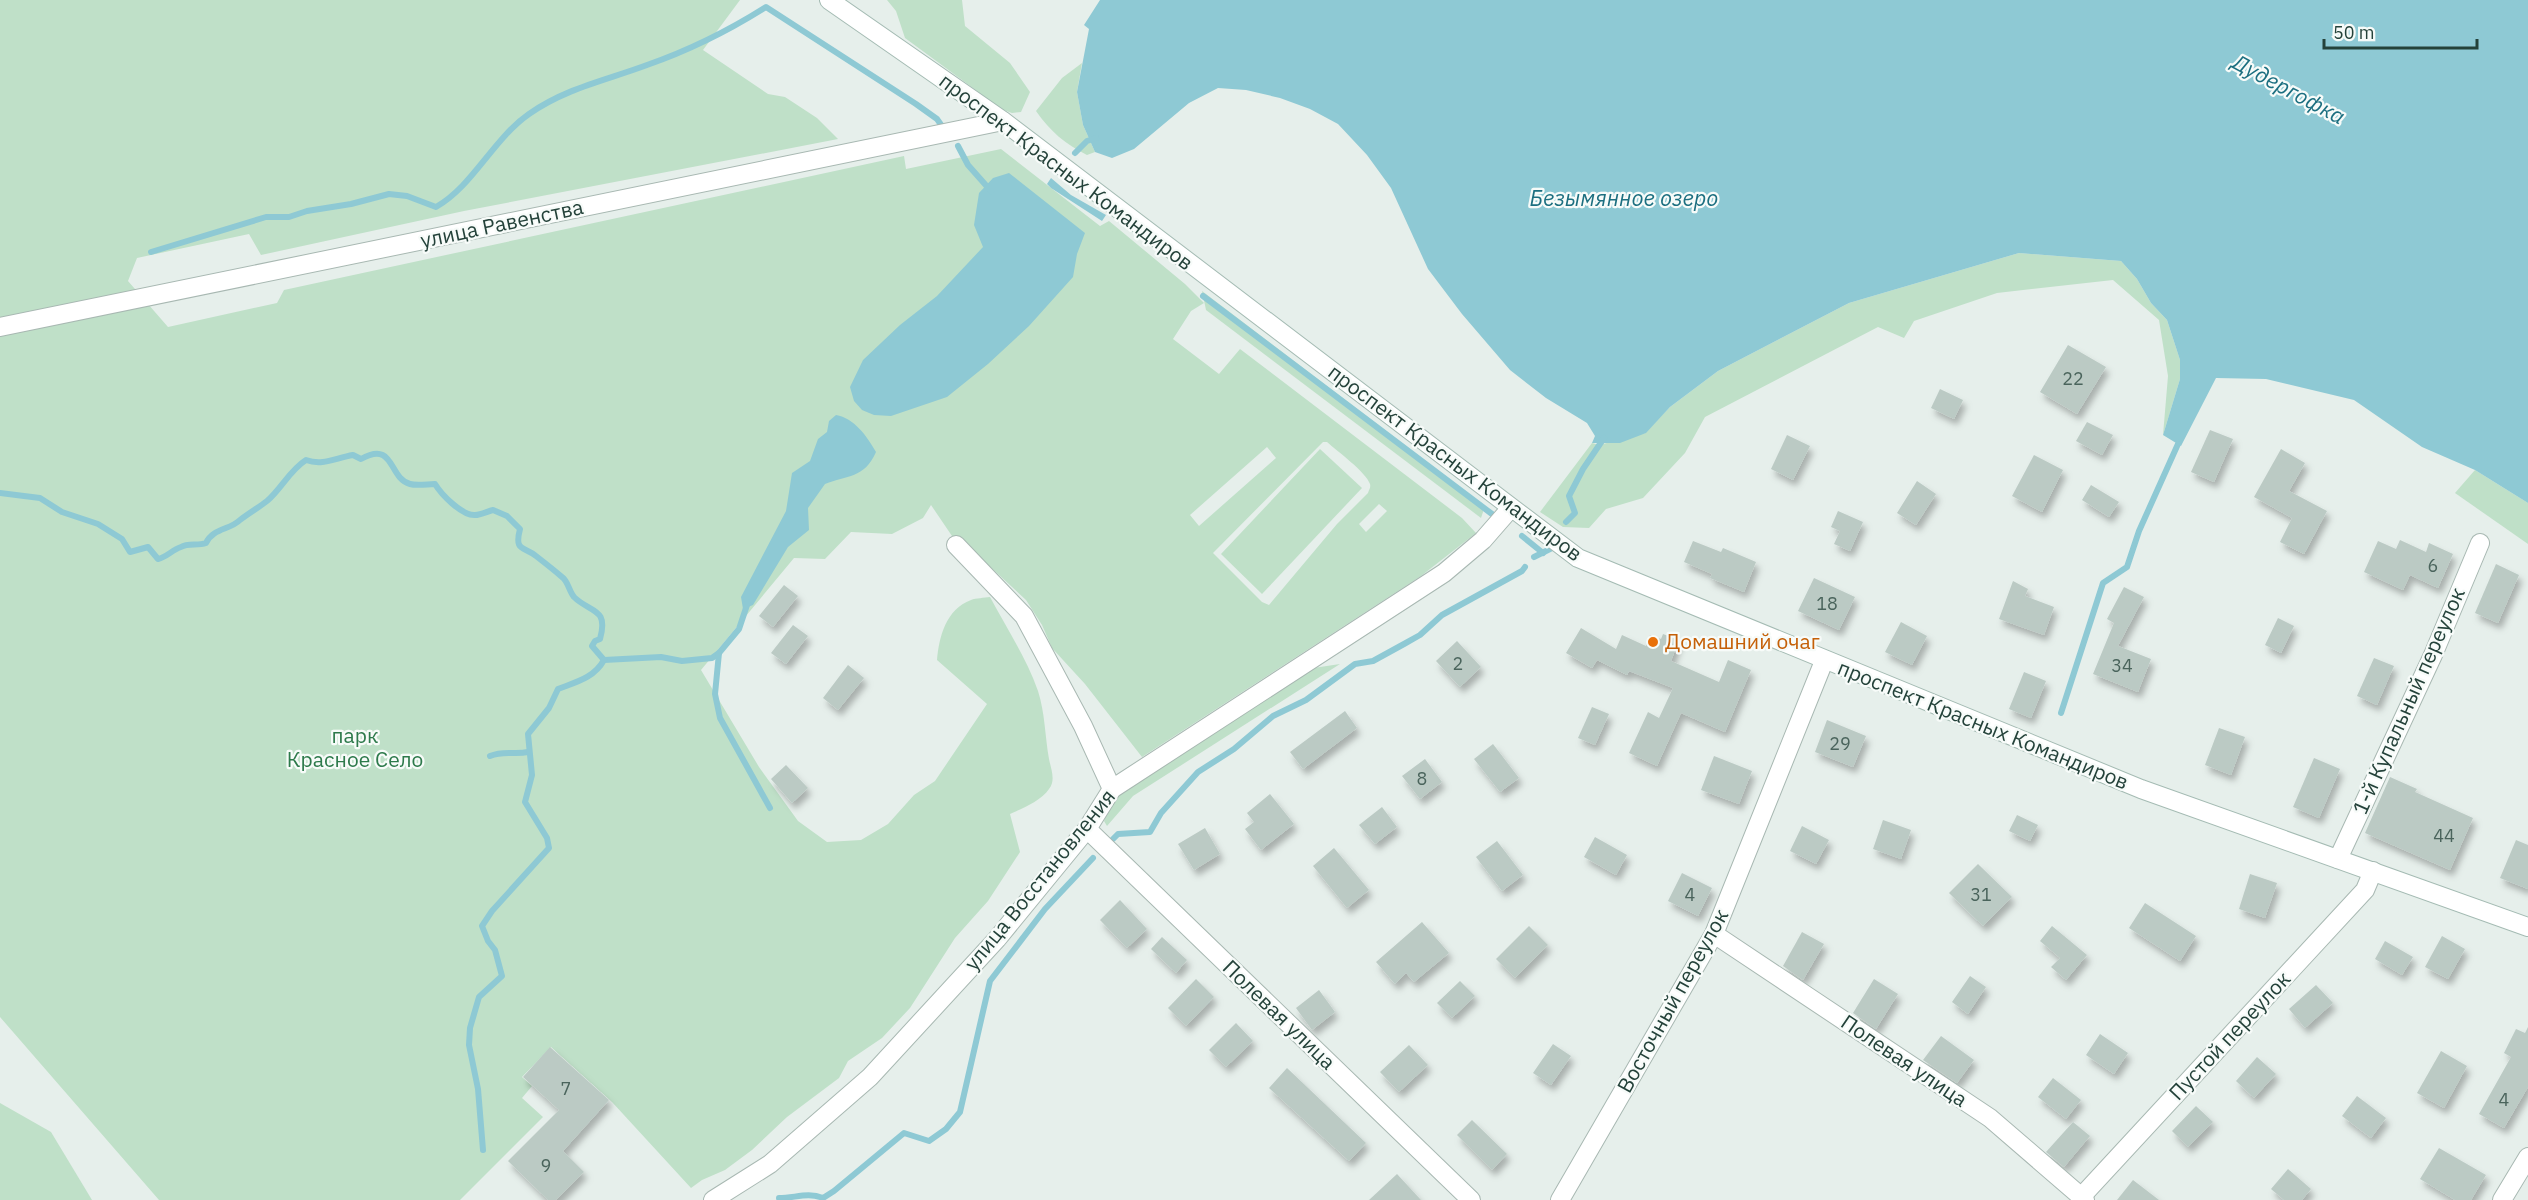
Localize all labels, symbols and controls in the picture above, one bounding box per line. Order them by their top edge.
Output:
scale bar [2324,12,2477,50]
text: 50 m [2333,21,2375,44]
water label: Дудергофка [2226,46,2351,130]
street label: проспект Красных Командиров [934,66,1199,276]
water label: Безымянное озеро [1530,183,1718,212]
street label: улица Равенства [418,192,586,254]
street label: проспект Красных Командиров [1323,357,1588,567]
house number: 22 [2062,367,2084,390]
house number: 6 [2428,554,2438,577]
street label: 1-й Купальный переулок [2345,583,2471,819]
house number: 18 [1816,592,1838,615]
place label: Домашний очаг [1665,627,1820,655]
marker: Домашний очаг [1646,635,1660,649]
house number: 2 [1453,652,1463,675]
street label: проспект Красных Командиров [1834,653,2133,795]
house number: 34 [2111,654,2133,677]
park label: парк Красное Село [287,721,423,773]
house number: 29 [1829,732,1851,755]
house number: 8 [1417,767,1427,790]
street label: улица Восстановления [957,783,1121,976]
house number: 44 [2433,824,2455,847]
house number: 4 [1685,883,1696,906]
house number: 31 [1970,883,1992,906]
street label: Восточный переулок [1610,904,1734,1097]
street label: Полевая улица [1217,953,1342,1075]
street label: Пустой переулок [2162,965,2296,1106]
street label: Полевая улица [1836,1008,1973,1113]
house number: 7 [561,1077,571,1100]
house number: 4 [2499,1088,2510,1111]
house number: 9 [541,1154,551,1177]

